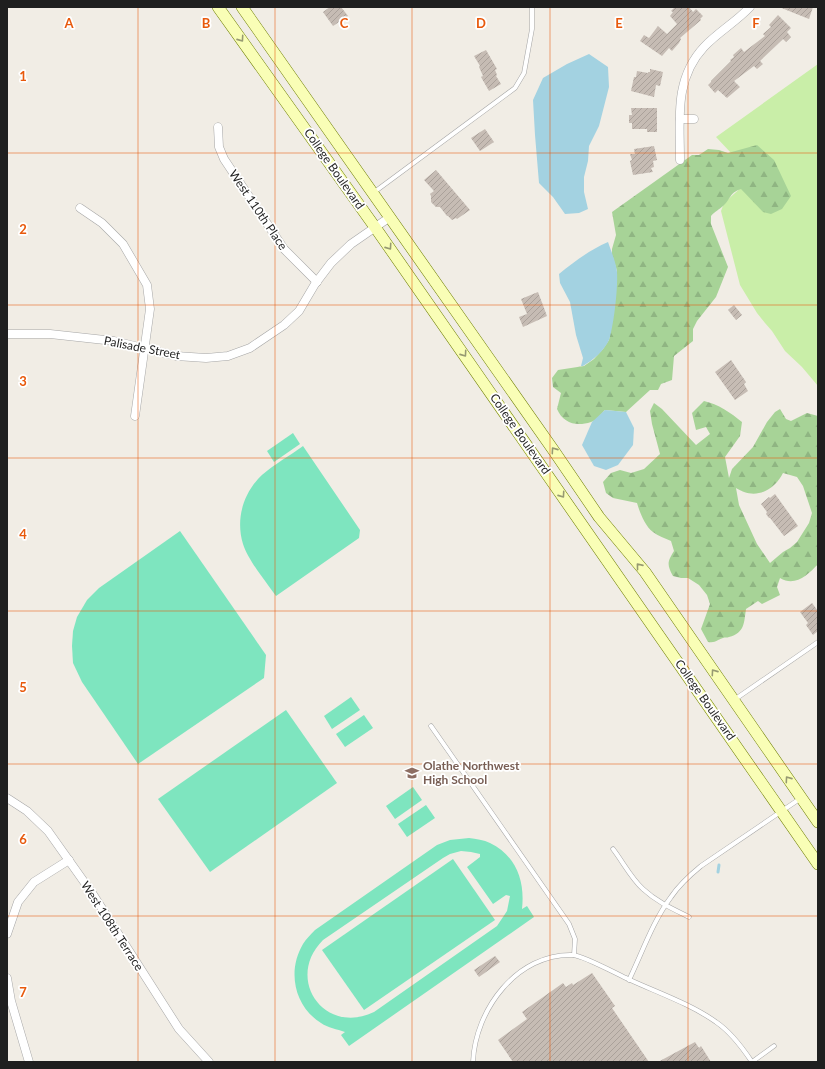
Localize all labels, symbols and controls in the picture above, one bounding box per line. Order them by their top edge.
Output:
text: A [63,15,74,31]
text: B [202,15,211,31]
text: C [340,15,349,31]
text: D [476,15,486,31]
text: E [615,15,623,31]
text: F [752,15,760,31]
one-way arrow [236,34,243,41]
text: 1 [19,68,27,84]
street label: College Boulevard [301,125,368,212]
street label: West 110th Place [226,167,291,253]
text: 2 [19,221,27,237]
one-way arrow [384,243,391,250]
street label: Palisade Street [103,333,182,362]
one-way arrow [459,350,467,357]
text: 3 [19,373,27,389]
street label: College Boulevard [487,390,554,477]
one-way arrow [551,447,559,454]
one-way arrow [557,491,565,498]
text: 4 [19,526,27,542]
one-way arrow [637,563,644,570]
street label: College Boulevard [672,656,739,743]
one-way arrow [711,669,719,676]
text: 5 [19,679,27,695]
place label: Olathe Northwest High School [423,758,520,787]
school or university icon: Olathe Northwest High School [404,765,420,781]
one-way arrow [785,776,793,783]
text: 6 [19,831,27,847]
street label: West 108th Terrace [78,878,147,973]
text: 7 [19,984,27,1000]

